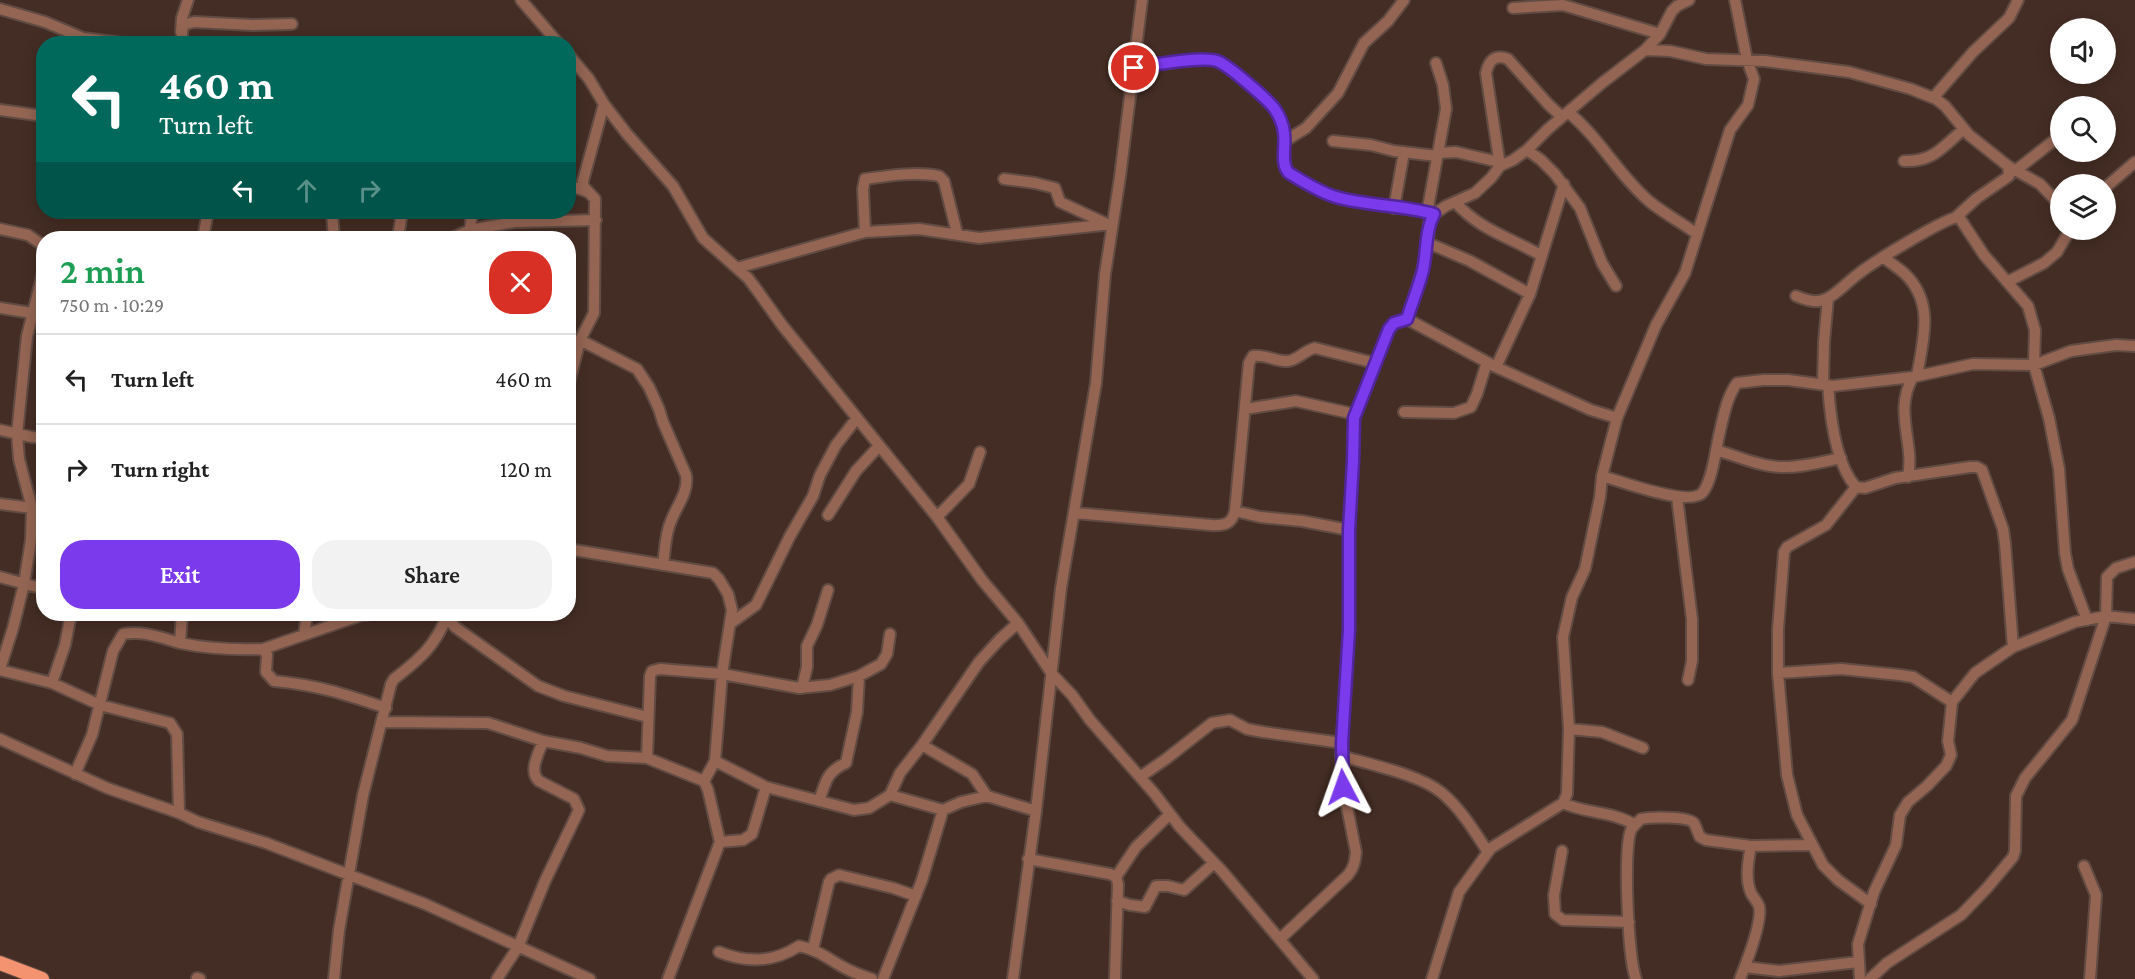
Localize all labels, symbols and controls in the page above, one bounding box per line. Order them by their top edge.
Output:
map controls [2050,18,2116,240]
button: sound [2050,18,2116,84]
pin [1108,42,1159,93]
icon: arrive [1117,51,1150,84]
icon: left [60,60,138,138]
text: 460 m [159,61,274,108]
button: search [2050,96,2116,162]
text: Turn left [159,110,253,140]
icon: left [227,174,260,207]
icon: ahead [290,174,323,207]
icon: right [353,174,386,207]
button: layers [2050,174,2116,240]
text: 2 min [60,251,145,291]
button: close [489,251,552,314]
text: 750 m · 10:29 [60,294,164,316]
icon: left [60,363,93,396]
text: Turn left [111,367,194,392]
text: 460 m [495,367,552,392]
icon: right [60,453,93,486]
text: Turn right [111,457,209,482]
text: 120 m [500,457,552,482]
button: Exit [60,540,300,609]
button: Share [312,540,552,609]
position arrow [1311,755,1375,819]

